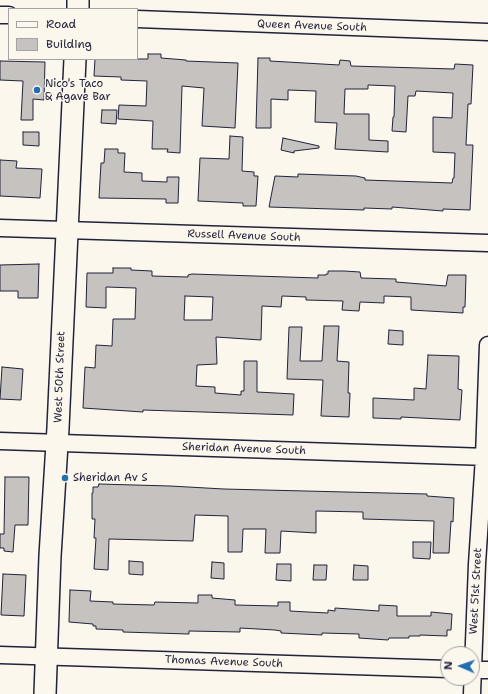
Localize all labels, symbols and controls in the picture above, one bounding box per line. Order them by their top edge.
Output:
legend [8,8,138,60]
text: Road [46,16,76,32]
street label: Queen Avenue South [257,17,367,35]
text: Building [46,36,92,52]
place label: Nico's Taco & Agave Bar [45,77,111,103]
marker: Nico's Taco & Agave Bar [32,85,42,95]
street label: Russell Avenue South [187,227,301,245]
street label: West 50th Street [52,331,68,423]
street label: Sheridan Avenue South [182,440,306,458]
place label: Sheridan Av S [73,471,148,485]
marker: Sheridan Av S [60,473,70,483]
street label: West 51st Street [467,547,485,635]
north arrow [440,646,480,686]
street label: Thomas Avenue South [165,653,283,671]
text: N [441,661,456,670]

